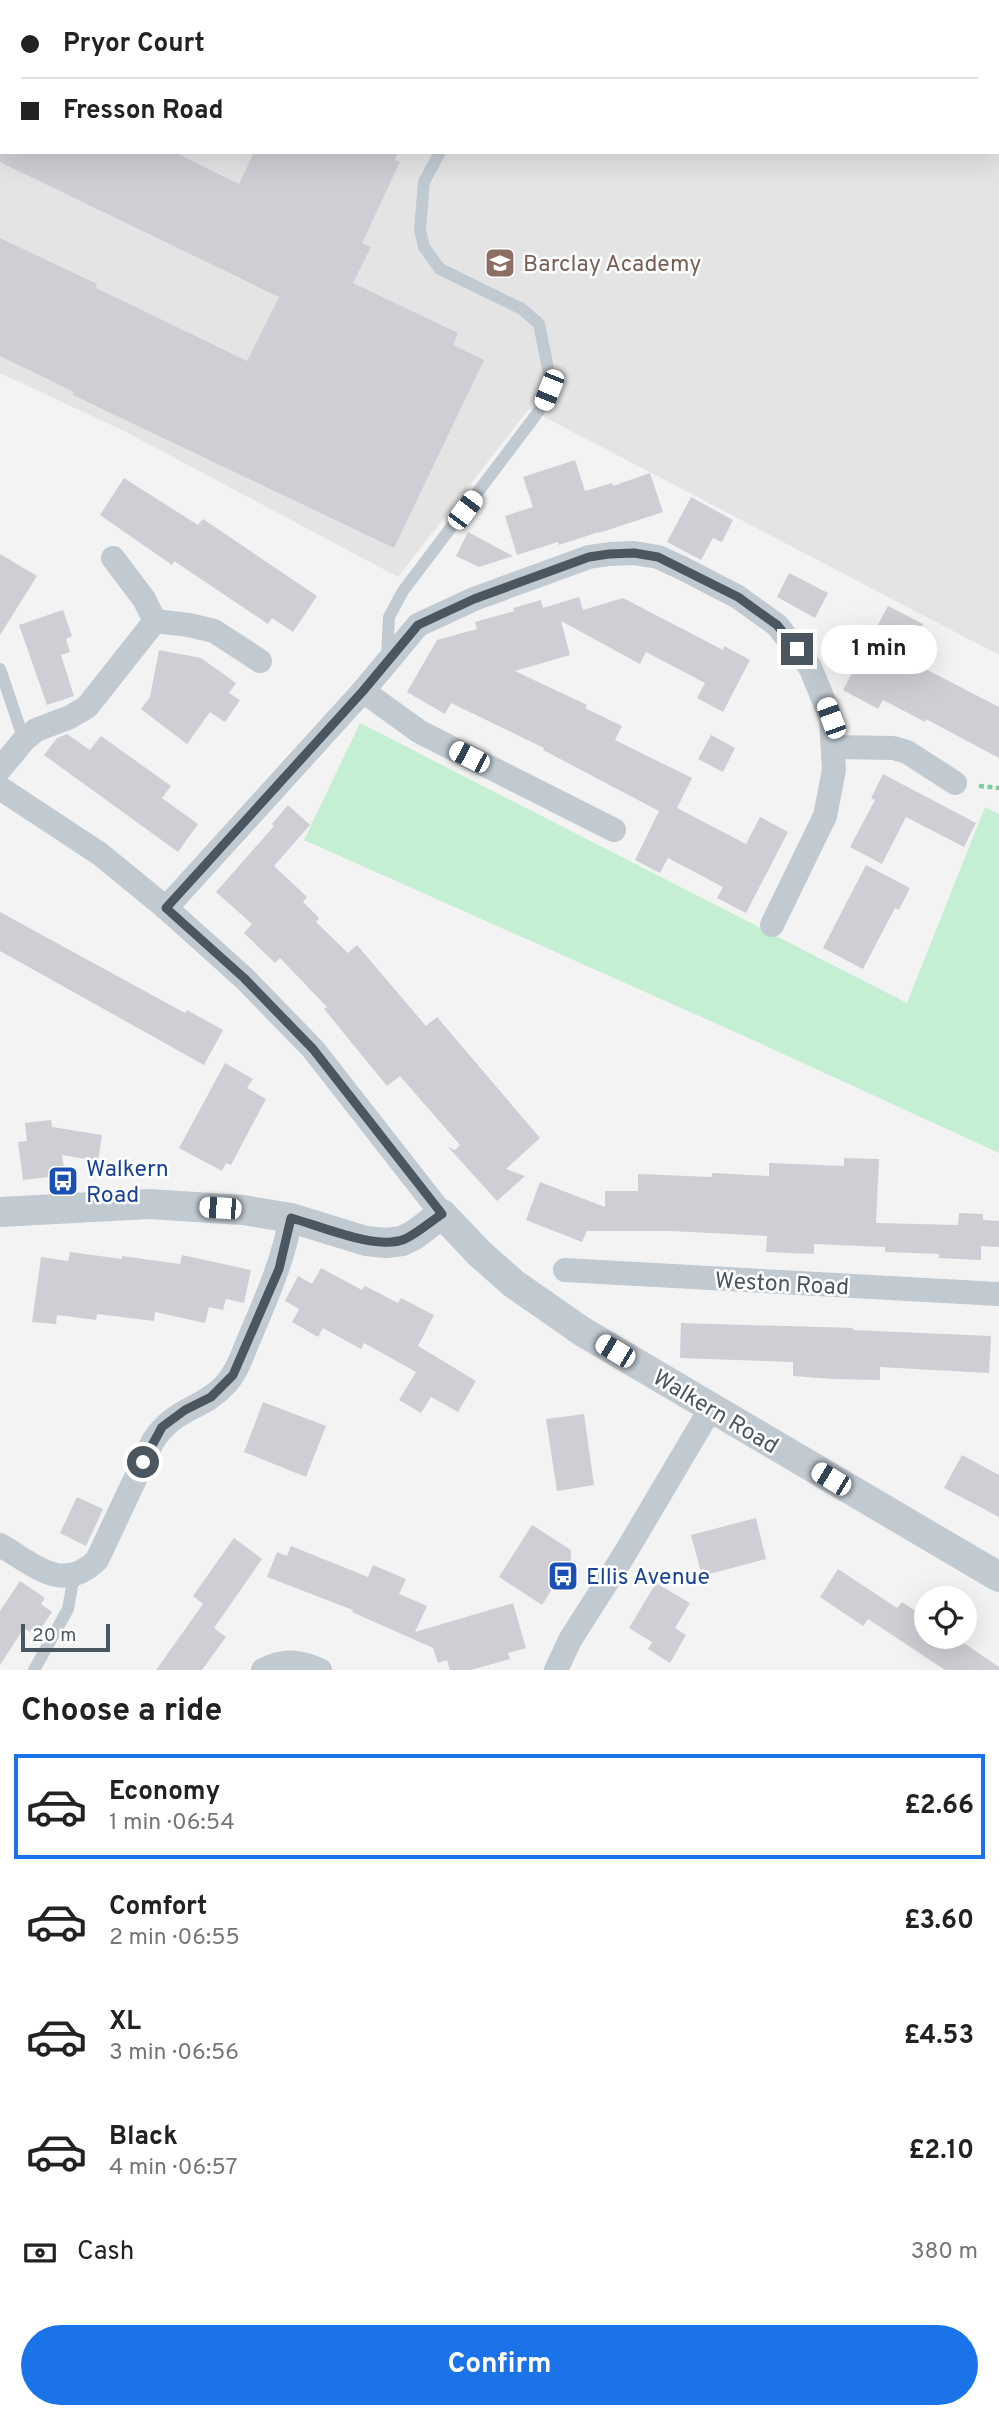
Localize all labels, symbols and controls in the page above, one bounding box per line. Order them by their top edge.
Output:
text: Pryor Court [63,28,205,61]
text: Fresson Road [63,95,224,128]
school or university icon: Barclay Academy [483,246,517,280]
place label: Barclay Academy [523,251,702,280]
car [532,367,567,413]
car [444,487,487,533]
callout: 1 min [822,624,937,674]
route end [781,633,813,665]
text: 1 min [851,635,907,664]
car [814,695,849,741]
car [446,738,493,776]
place label: Walkern Road [86,1156,169,1211]
bus stop icon: Walkern Road [46,1164,80,1198]
car [199,1196,242,1220]
street label: Weston Road [714,1268,850,1303]
car [592,1331,639,1371]
street label: Walkern Road [647,1364,783,1462]
route start [127,1446,159,1478]
car [808,1459,855,1499]
bus stop icon: Ellis Avenue [546,1559,580,1593]
place label: Ellis Avenue [586,1564,710,1593]
map controls [914,1586,977,1649]
button: locate [914,1586,977,1649]
scale bar [21,1621,110,1653]
text: 20 m [32,1624,76,1648]
text: Choose a ride [21,1692,222,1732]
icon: car [25,1775,88,1838]
text: Economy [109,1776,220,1809]
text: £2.66 [904,1790,974,1823]
text: 1 min · 06:54 [109,1809,235,1838]
icon: car [25,1890,88,1953]
text: Comfort [109,1891,207,1924]
text: £3.60 [904,1905,974,1938]
text: 2 min · 06:55 [109,1924,240,1953]
icon: car [25,2005,88,2068]
text: XL [109,2006,141,2039]
text: £4.53 [904,2020,974,2053]
text: 3 min · 06:56 [109,2039,239,2068]
icon: car [25,2120,88,2183]
text: Black [109,2121,178,2154]
text: £2.10 [909,2135,974,2168]
text: 4 min · 06:57 [109,2154,238,2183]
icon: cash [21,2234,59,2272]
text: Cash [77,2236,134,2269]
text: 380 m [911,2238,978,2267]
button: Confirm [21,2325,978,2405]

